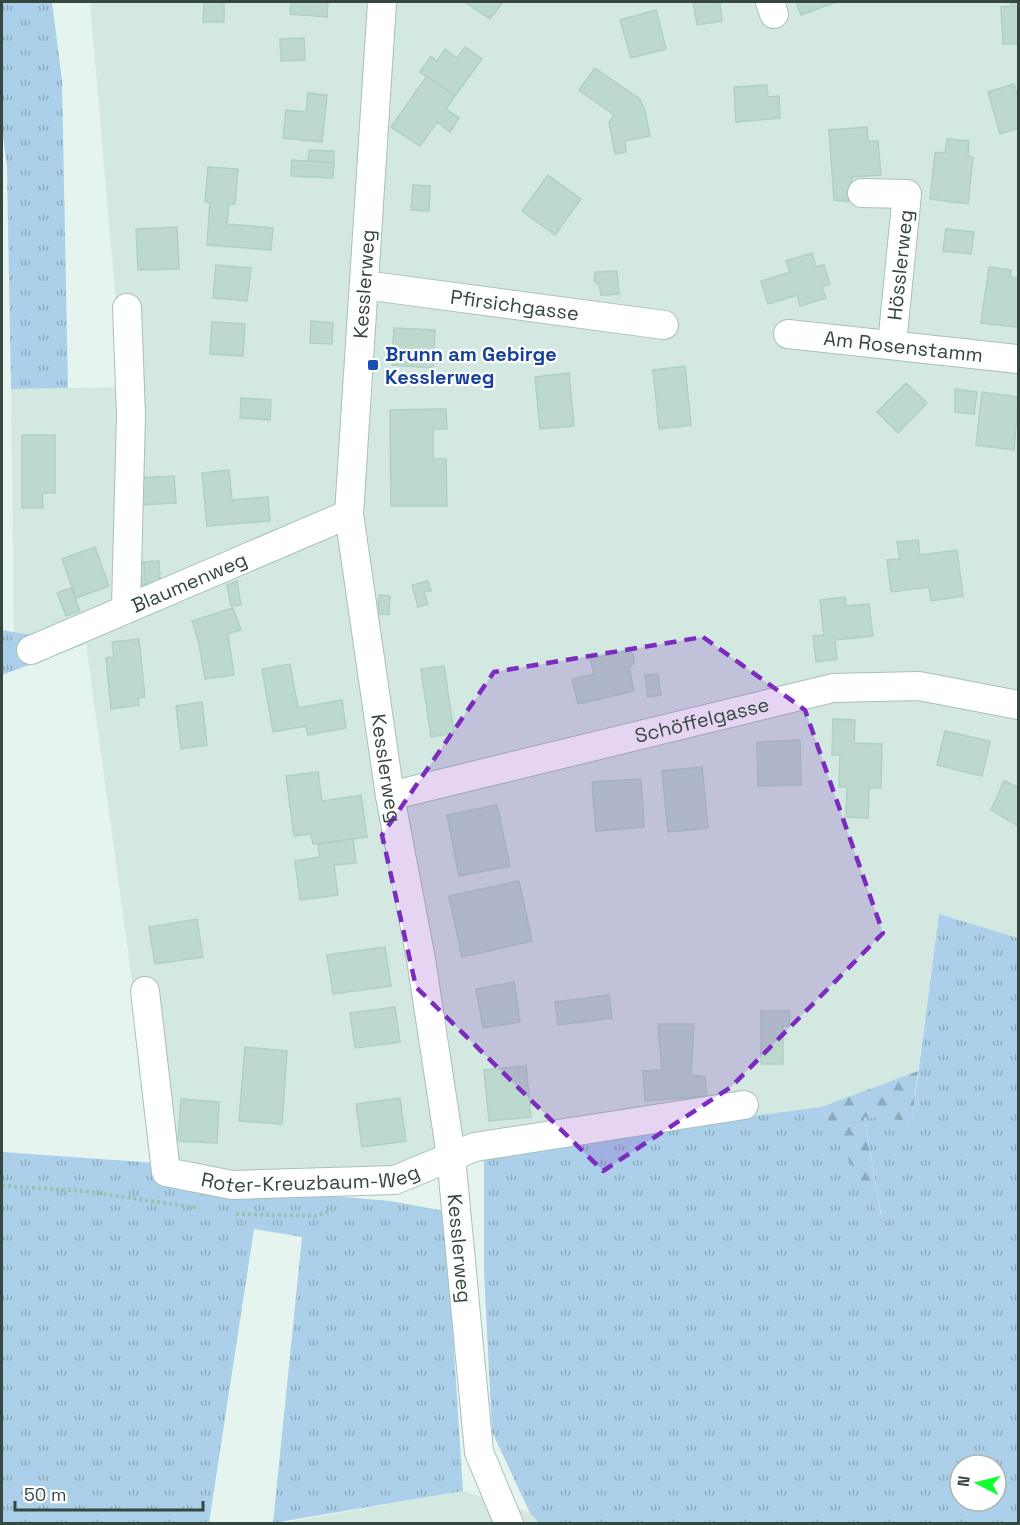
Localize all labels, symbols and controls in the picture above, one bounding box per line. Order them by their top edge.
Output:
street label: Hösslerweg [881,208,919,322]
street label: Kesslerweg [347,228,381,340]
street label: Pfirsichgasse [449,284,581,327]
street label: Am Rosenstamm [822,325,984,368]
place label: Brunn am Gebirge Kesslerweg [385,341,557,390]
marker: Brunn am Gebirge Kesslerweg [366,358,380,372]
street label: Blaumenweg [127,546,251,619]
street label: Schöffelgasse [632,691,772,749]
street label: Kesslerweg [365,712,408,825]
street label: Roter-Kreuzbaum-Weg [199,1158,423,1198]
street label: Kesslerweg [442,1193,478,1304]
north arrow [948,1453,1008,1513]
scale bar [15,1474,202,1512]
text: N [953,1475,975,1488]
text: 50 m [24,1483,66,1506]

